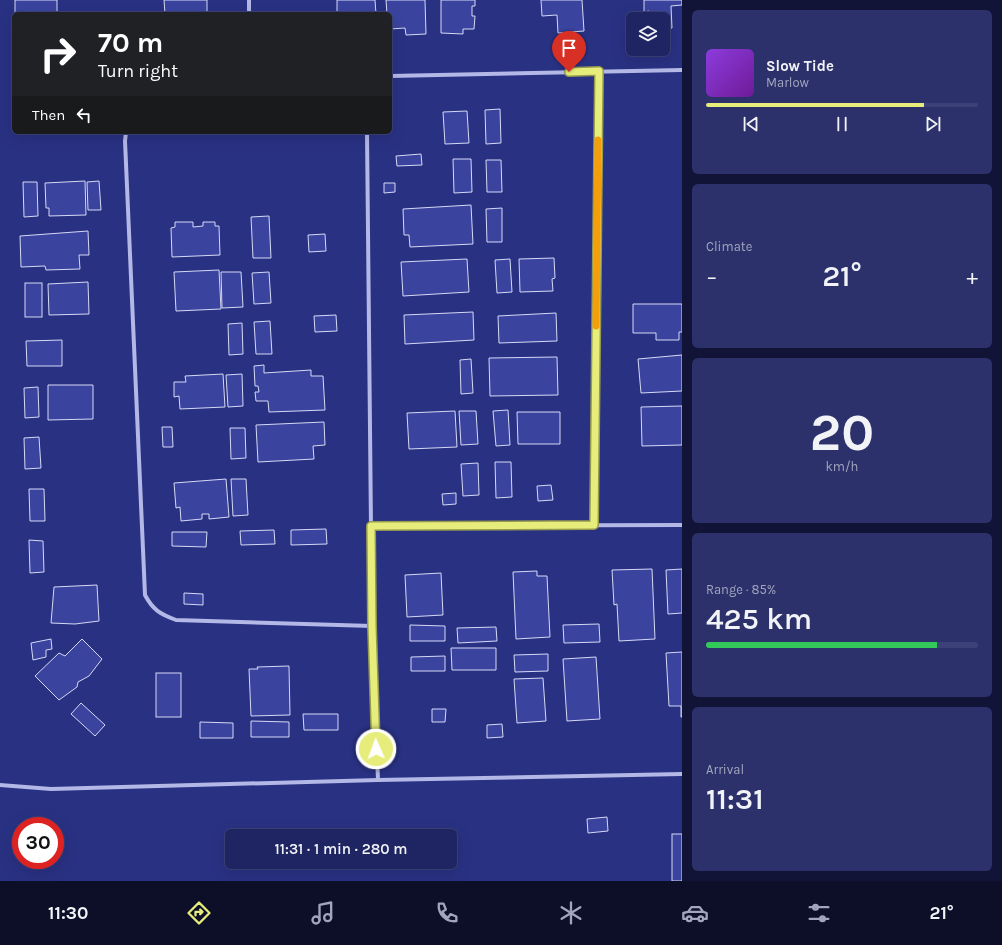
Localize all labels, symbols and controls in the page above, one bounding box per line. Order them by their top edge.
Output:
map controls [626,12,670,56]
button: layers [626,12,670,56]
text: 70 m [98,26,163,59]
icon: right [32,28,84,80]
pin [552,31,586,72]
icon: arrive [558,37,580,59]
text: Slow Tide [766,57,834,75]
text: Turn right [98,60,178,82]
text: Marlow [766,75,809,90]
icon: left [73,104,95,126]
text: Then [32,106,65,124]
icon: previous [740,113,762,135]
icon: pause [831,113,853,135]
icon: next [922,113,944,135]
text: Climate [706,239,752,254]
text: 21° [822,258,862,294]
text: − [706,264,718,290]
text: + [966,264,978,290]
text: 20 [810,402,874,463]
text: km/h [826,459,858,474]
text: Range · 85% [706,582,776,597]
text: 425 km [706,601,812,637]
position arrow [355,728,397,770]
text: Arrival [706,762,744,777]
text: 11:31 [706,781,764,817]
speed limit sign: 30 [12,817,64,869]
text: 11:31 · 1 min · 280 m [275,840,407,858]
icon: directions [185,899,213,927]
icon: music [309,899,337,927]
icon: phone [433,899,461,927]
icon: climate [557,899,585,927]
icon: car [681,899,709,927]
icon: filters [805,899,833,927]
text: 11:30 [48,902,88,924]
text: 21° [930,902,954,924]

